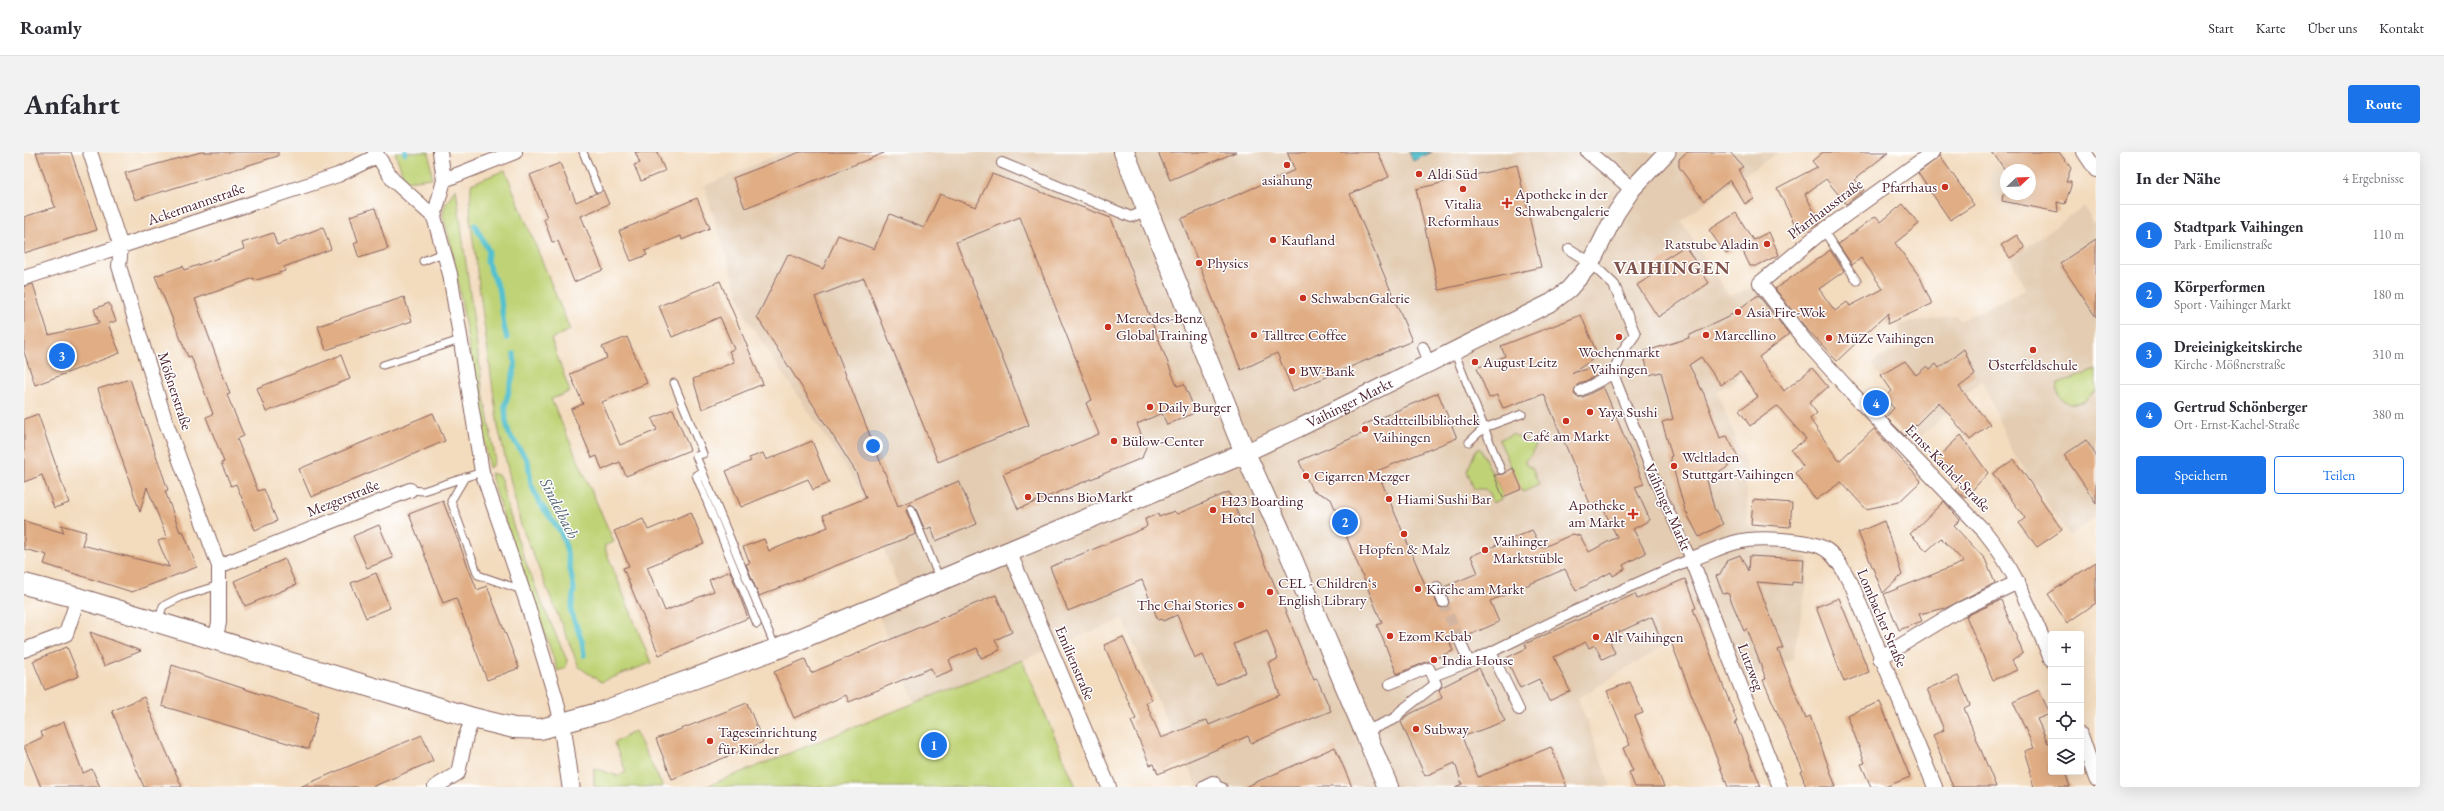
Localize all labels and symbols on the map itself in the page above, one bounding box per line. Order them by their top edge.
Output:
marker: asiahung [1282,160,1292,170]
place label: Aldi Süd [1426,164,1478,183]
north arrow [2000,164,2036,200]
marker: Aldi Süd [1414,169,1424,179]
place label: asiahung [1262,170,1313,189]
street label: Pfarrhausstraße [1783,174,1866,243]
place label: Pfarrhaus [1882,177,1937,196]
street label: Ackermannstraße [144,178,247,229]
marker: Pfarrhaus [1940,182,1950,192]
marker: Vitalia Reformhaus [1458,184,1468,194]
place label: Apotheke in der Schwabengalerie [1514,184,1610,220]
place label: Vitalia Reformhaus [1427,194,1499,230]
marker: Apotheke in der Schwabengalerie [1502,198,1512,208]
place label: Kaufland [1281,230,1335,249]
place label: Ratstube Aladin [1664,234,1759,253]
marker: Kaufland [1268,235,1278,245]
marker: Ratstube Aladin [1762,239,1772,249]
place label: Physics [1207,253,1249,272]
district label: VAIHINGEN [1613,255,1731,280]
marker: Physics [1194,258,1204,268]
place label: SchwabenGalerie [1311,288,1410,307]
marker: SchwabenGalerie [1298,293,1308,303]
place label: Asia Fire-Wok [1745,302,1827,321]
marker: Asia Fire-Wok [1733,307,1743,317]
place label: Mercedes-Benz Global Training [1116,308,1208,344]
marker: Mercedes-Benz Global Training [1103,322,1113,332]
place label: Talltree Coffee [1262,325,1347,344]
place label: Marcellino [1714,325,1776,344]
place label: MüZe Vaihingen [1837,328,1934,347]
marker: Talltree Coffee [1249,330,1259,340]
marker: Marcellino [1701,330,1711,340]
marker: Wochenmarkt Vaihingen [1614,332,1624,342]
marker: MüZe Vaihingen [1824,333,1834,343]
pin: 3 [49,341,75,371]
place label: Wochenmarkt Vaihingen [1578,342,1660,378]
marker: Österfeldschule [2028,345,2038,355]
street label: Mößnerstraße [154,349,197,432]
place label: August Leitz [1482,352,1557,371]
place label: Österfeldschule [1988,355,2078,374]
marker: August Leitz [1470,357,1480,367]
place label: BW-Bank [1300,361,1356,380]
marker: BW-Bank [1287,366,1297,376]
street label: Vaihinger Markt [1303,373,1396,432]
pin: 4 [1863,388,1889,418]
place label: Daily Burger [1158,397,1231,416]
marker: Daily Burger [1145,402,1155,412]
place label: Yaya Sushi [1598,402,1658,421]
marker: Yaya Sushi [1585,407,1595,417]
place label: Stadtteilbibliothek Vaihingen [1373,410,1481,446]
marker: Café am Markt [1561,416,1571,426]
street label: Ernst-Kachel-Straße [1902,420,1995,516]
marker: Stadtteilbibliothek Vaihingen [1360,424,1370,434]
place label: Café am Markt [1523,426,1610,445]
place label: Bülow-Center [1122,431,1204,450]
your location [863,436,883,456]
marker: Bülow-Center [1109,436,1119,446]
place label: Weltladen Stuttgart-Vaihingen [1682,447,1794,483]
street label: Vaihinger Markt [1641,460,1696,554]
marker: Weltladen Stuttgart-Vaihingen [1669,461,1679,471]
place label: Cigarren Mezger [1314,466,1410,485]
marker: Cigarren Mezger [1301,471,1311,481]
water label: Sindelbach [535,473,584,542]
street label: Mezgerstraße [304,474,382,521]
place label: Denns BioMarkt [1036,487,1133,506]
place label: Hiami Sushi Bar [1397,489,1491,508]
place label: H23 Boarding Hotel [1221,491,1304,527]
marker: Denns BioMarkt [1023,492,1033,502]
marker: Hiami Sushi Bar [1384,494,1394,504]
place label: Apotheke am Markt [1567,495,1625,531]
marker: H23 Boarding Hotel [1208,505,1218,515]
pin: 2 [1332,507,1358,537]
marker: Apotheke am Markt [1628,509,1638,519]
marker: Hopfen & Malz [1399,529,1409,539]
place label: Vaihinger Marktstüble [1493,531,1564,567]
place label: Hopfen & Malz [1358,539,1450,558]
marker: Vaihinger Marktstüble [1480,545,1490,555]
street label: Lombacher Straße [1853,566,1912,670]
place label: CEL - Children‘s English Library [1278,573,1377,609]
place label: Kirche am Markt [1426,579,1524,598]
marker: Kirche am Markt [1413,584,1423,594]
marker: CEL - Children‘s English Library [1265,587,1275,597]
place label: The Chai Stories [1137,595,1233,614]
marker: The Chai Stories [1236,600,1246,610]
street label: Emilienstraße [1051,623,1100,703]
place label: Ezom Kebab [1398,626,1472,645]
place label: Alt Vaihingen [1603,627,1684,646]
marker: Ezom Kebab [1385,631,1395,641]
marker: Alt Vaihingen [1591,632,1601,642]
street label: Lutzweg [1734,640,1769,694]
place label: India House [1442,650,1514,669]
marker: India House [1429,655,1439,665]
place label: Subway [1424,719,1469,738]
place label: Tageseinrichtung für Kinder [718,722,817,758]
marker: Subway [1411,724,1421,734]
pin: 1 [921,730,947,760]
marker: Tageseinrichtung für Kinder [705,736,715,746]

